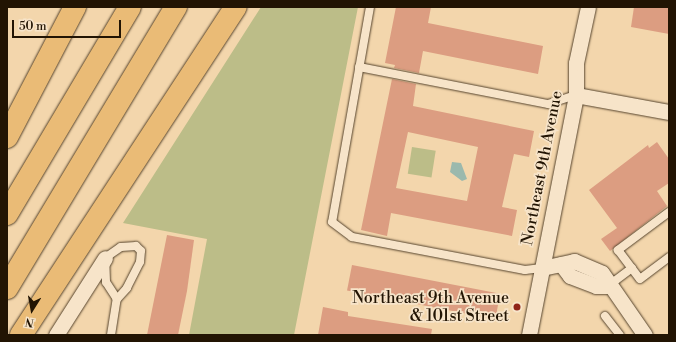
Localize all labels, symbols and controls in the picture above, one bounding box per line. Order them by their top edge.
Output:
scale bar [14,12,123,38]
text: 50 m [19,19,47,34]
street label: Northeast 9th Avenue [518,89,566,247]
place label: Northeast 9th Avenue & 101st Street [352,288,509,326]
north arrow [12,290,52,330]
marker: Northeast 9th Avenue & 101st Street [512,302,522,312]
text: N [24,314,35,329]

